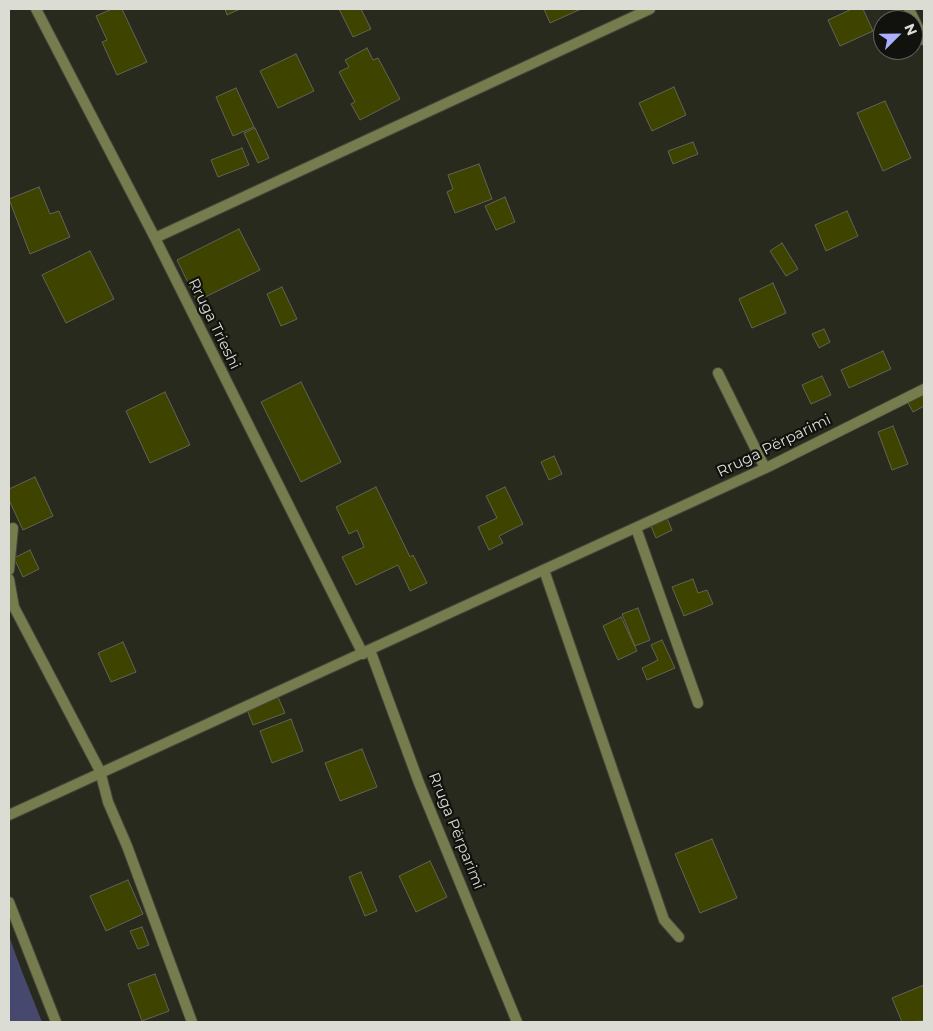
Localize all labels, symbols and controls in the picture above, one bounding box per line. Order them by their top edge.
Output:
north arrow [873,10,923,60]
text: N [900,21,921,38]
street label: Rruga Trieshi [184,276,244,372]
street label: Rruga Përparimi [714,411,834,481]
street label: Rruga Përparimi [424,770,488,892]

